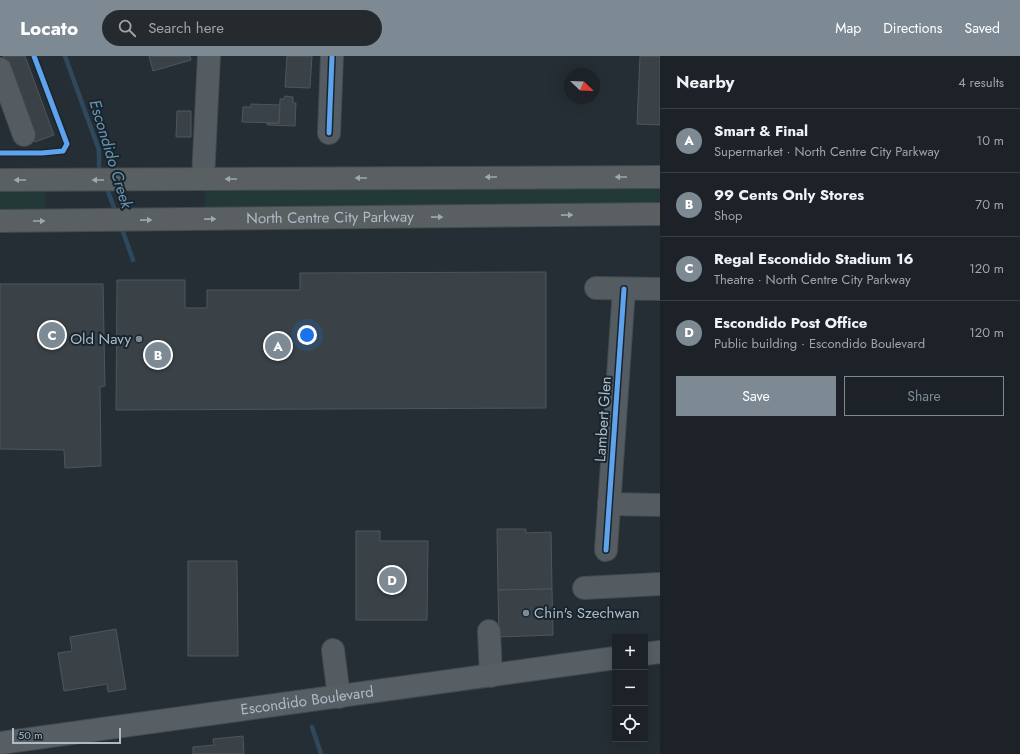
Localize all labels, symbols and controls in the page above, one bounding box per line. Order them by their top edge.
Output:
search box [102,10,382,46]
text: Locato [20,15,78,42]
icon: search [116,17,138,39]
text: Search here [148,17,224,39]
text: Map [835,18,861,38]
text: Directions [883,18,943,38]
text: Saved [965,18,1000,38]
north arrow [564,68,600,104]
text: Nearby [676,70,734,94]
text: 4 results [958,73,1004,92]
water label: Escondido Creek [84,97,139,212]
text: Smart & Final [714,120,808,142]
text: A [684,131,694,150]
text: 10 m [976,131,1004,150]
text: Supermarket · North Centre City Parkway [714,142,939,161]
one-way arrow [484,174,497,180]
one-way arrow [614,174,627,180]
one-way arrow [354,175,367,181]
one-way arrow [224,176,237,182]
one-way arrow [13,177,26,183]
one-way arrow [91,177,104,183]
text: 99 Cents Only Stores [714,184,864,206]
text: B [685,195,693,214]
text: 70 m [975,195,1004,214]
street label: North Centre City Parkway [246,206,414,229]
text: Shop [714,206,742,225]
one-way arrow [561,212,573,219]
one-way arrow [431,214,444,220]
one-way arrow [204,216,217,222]
one-way arrow [140,217,153,223]
one-way arrow [33,218,46,224]
text: Regal Escondido Stadium 16 [714,248,914,270]
text: C [684,259,694,278]
text: 120 m [969,259,1004,278]
text: Theatre · North Centre City Parkway [714,270,911,289]
text: Escondido Post Office [714,312,867,334]
pin: C [39,320,65,350]
text: D [684,323,694,342]
text: 120 m [969,323,1004,342]
your location [297,325,317,345]
place label: Old Navy [70,328,131,350]
pin: A [265,331,291,361]
marker: Old Navy [134,334,144,344]
text: Public building · Escondido Boulevard [714,334,925,353]
pin: B [145,340,171,370]
street label: Lambert Glen [589,375,617,463]
button: Save [676,376,836,416]
button: Share [844,376,1004,416]
pin: D [379,565,405,595]
place label: Chin's Szechwan [534,602,640,624]
marker: Chin's Szechwan [521,608,531,618]
map controls [612,634,648,742]
button: + [612,634,648,670]
button: − [612,670,648,706]
street label: Escondido Boulevard [239,680,375,721]
button: locate [612,706,648,742]
scale bar [12,726,121,745]
text: 50 m [18,727,43,743]

